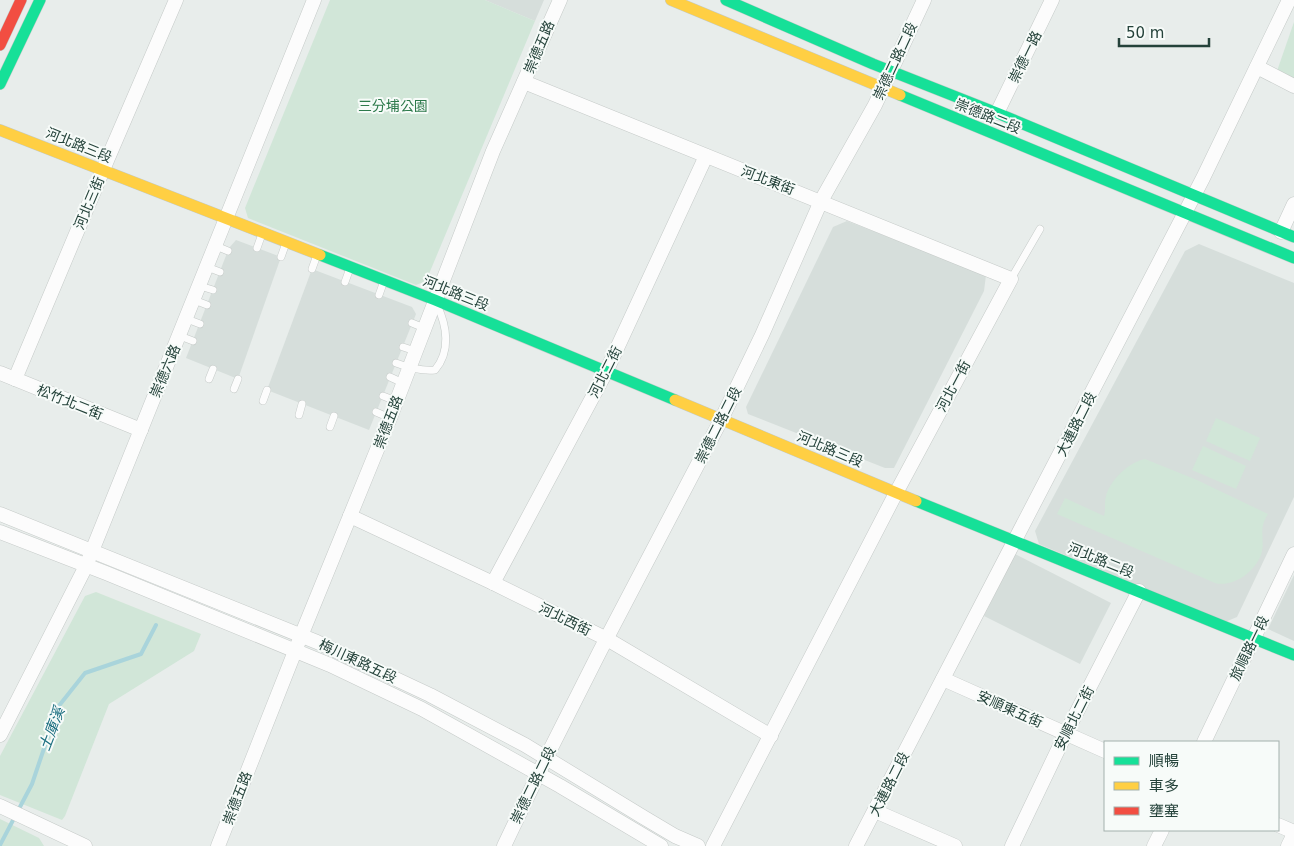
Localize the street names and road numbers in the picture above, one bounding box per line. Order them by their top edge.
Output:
street label: 崇德五路 [521,18,557,76]
street label: 崇德二路二段 [870,20,920,102]
street label: 崇德一路 [1006,28,1044,86]
street label: 崇德路二段 [953,95,1023,137]
street label: 河北路三段 [44,124,114,166]
street label: 河北東街 [739,162,797,198]
street label: 河北三街 [71,174,107,232]
street label: 河北路三段 [421,272,491,314]
street label: 崇德六路 [147,342,183,400]
street label: 河北二街 [585,343,625,401]
street label: 河北一街 [933,358,973,414]
street label: 松竹北二街 [35,381,105,423]
street label: 崇德二路二段 [692,384,744,466]
street label: 大連路二段 [1053,389,1099,459]
street label: 崇德五路 [370,393,406,451]
street label: 河北路三段 [795,428,865,470]
street label: 河北路二段 [1066,539,1136,581]
street label: 河北西街 [536,600,594,638]
street label: 旅順路一段 [1226,613,1272,683]
street label: 梅川東路五段 [317,636,399,686]
street label: 安順北二街 [1051,683,1097,753]
street label: 安順東五街 [975,687,1045,731]
street label: 崇德二路二段 [507,744,559,826]
street label: 大連路二段 [866,749,912,819]
street label: 崇德五路 [219,769,255,827]

